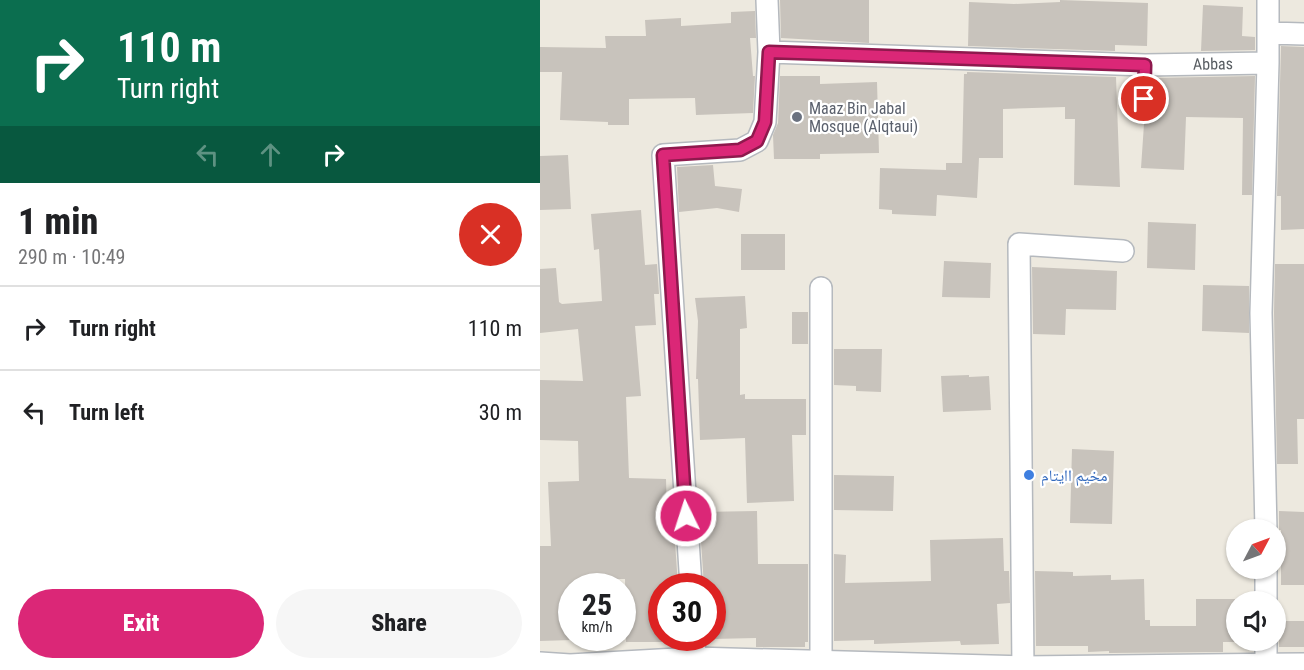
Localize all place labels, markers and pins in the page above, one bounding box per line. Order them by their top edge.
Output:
pin [1118,73,1169,124]
place label: Maaz Bin Jabal Mosque (Alqtaui) [809,99,918,136]
marker: Maaz Bin Jabal Mosque (Alqtaui) [790,110,804,124]
place label: مخيم اايتام [1041,466,1108,486]
marker: مخيم اايتام [1022,468,1036,482]

